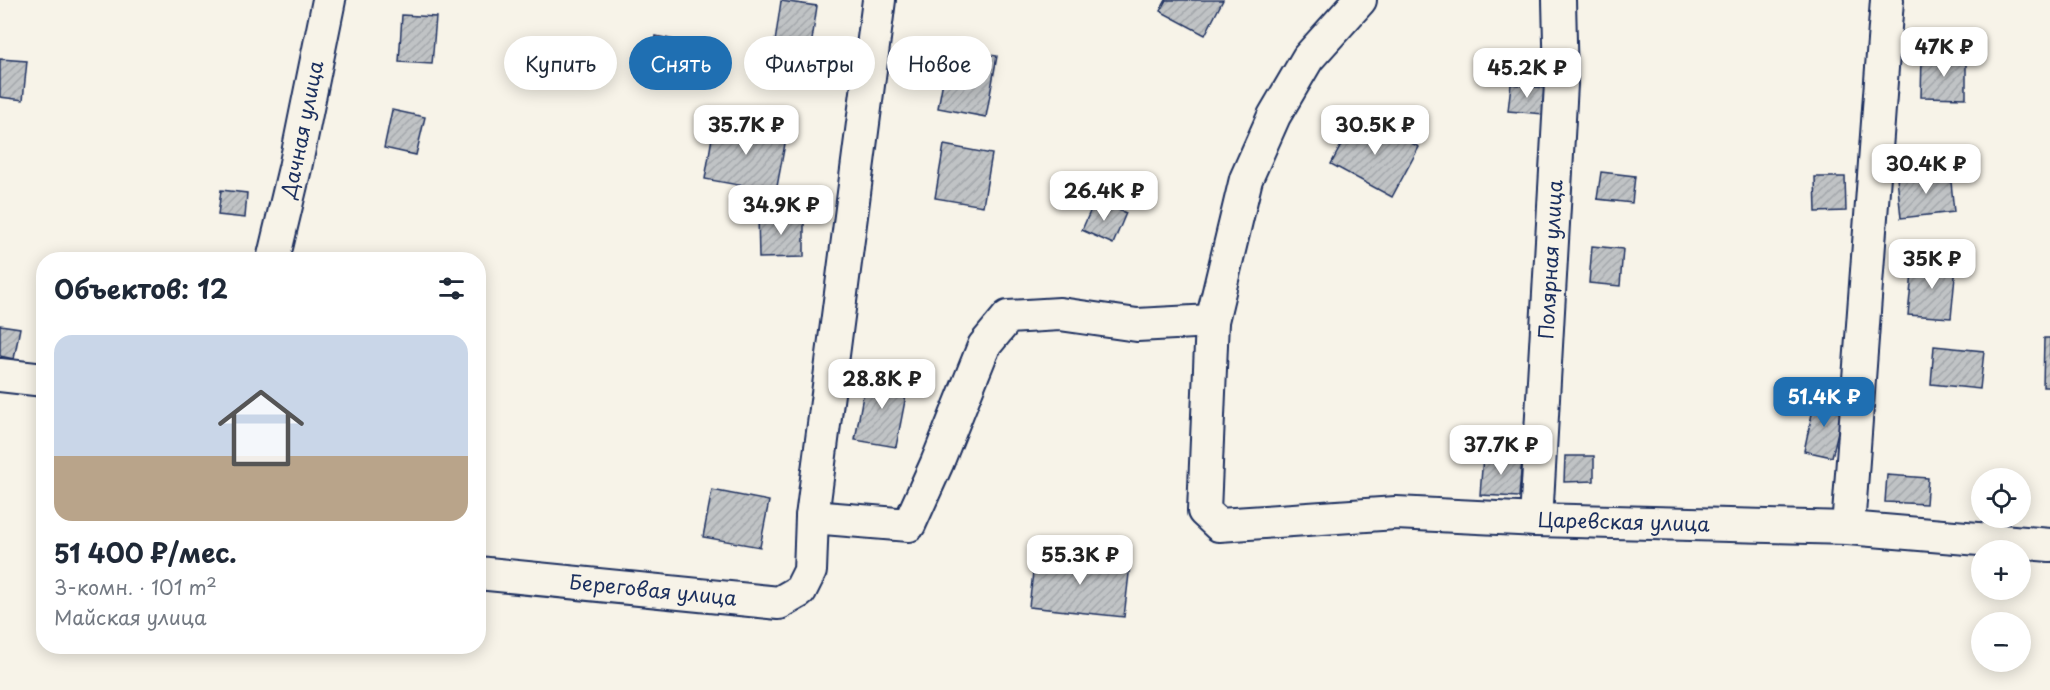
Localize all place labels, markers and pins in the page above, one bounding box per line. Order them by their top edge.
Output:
pin: 47K ₽ [1902,27,1986,78]
pin: 45.2K ₽ [1472,48,1582,99]
pin: 35.7K ₽ [691,105,801,156]
pin: 30.5K ₽ [1320,105,1430,156]
pin: 30.4K ₽ [1871,144,1981,195]
pin: 26.4K ₽ [1049,171,1159,222]
pin: 34.9K ₽ [726,185,836,236]
pin: 35K ₽ [1890,239,1974,290]
pin: 28.8K ₽ [827,359,937,410]
pin: 51.4K ₽ [1769,377,1879,428]
pin: 37.7K ₽ [1446,425,1556,476]
pin: 55.3K ₽ [1025,535,1135,586]

